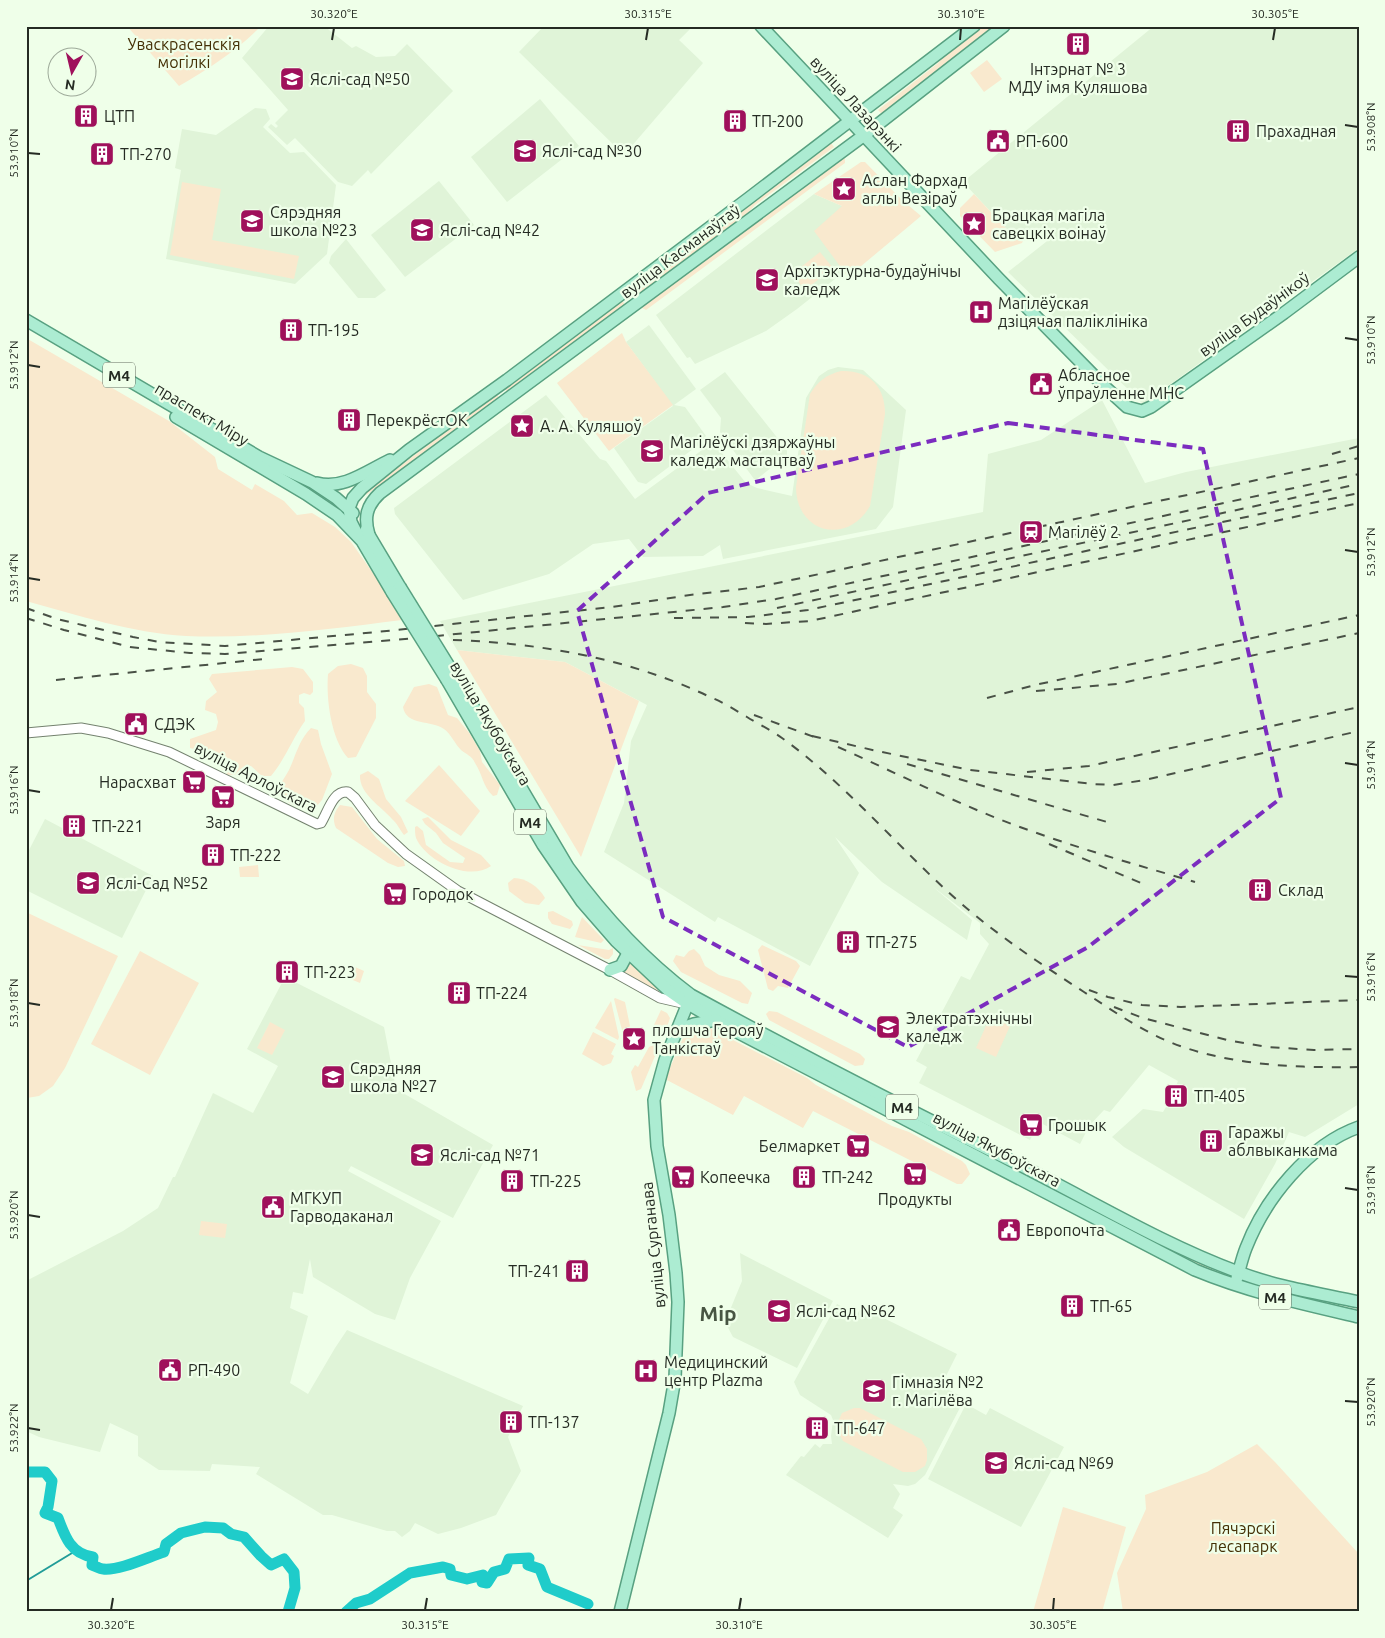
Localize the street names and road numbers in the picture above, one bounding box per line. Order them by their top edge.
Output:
street label: вуліца Лазарэнкі [807,52,905,156]
street label: вуліца Касманаўтаў [617,200,743,302]
street label: вуліца Будаўнікоў [1195,268,1313,360]
road number: М4 [103,362,135,388]
street label: праспект Міру [152,379,252,449]
street label: вуліца Якубоўскага [447,658,535,788]
street label: вуліца Арлоўскага [192,738,320,816]
road number: М4 [514,810,546,834]
road number: М4 [886,1094,918,1120]
street label: вуліца Якубоўскага [930,1108,1064,1190]
street label: вуліца Сурганава [637,1181,669,1309]
road number: М4 [1259,1284,1291,1310]

